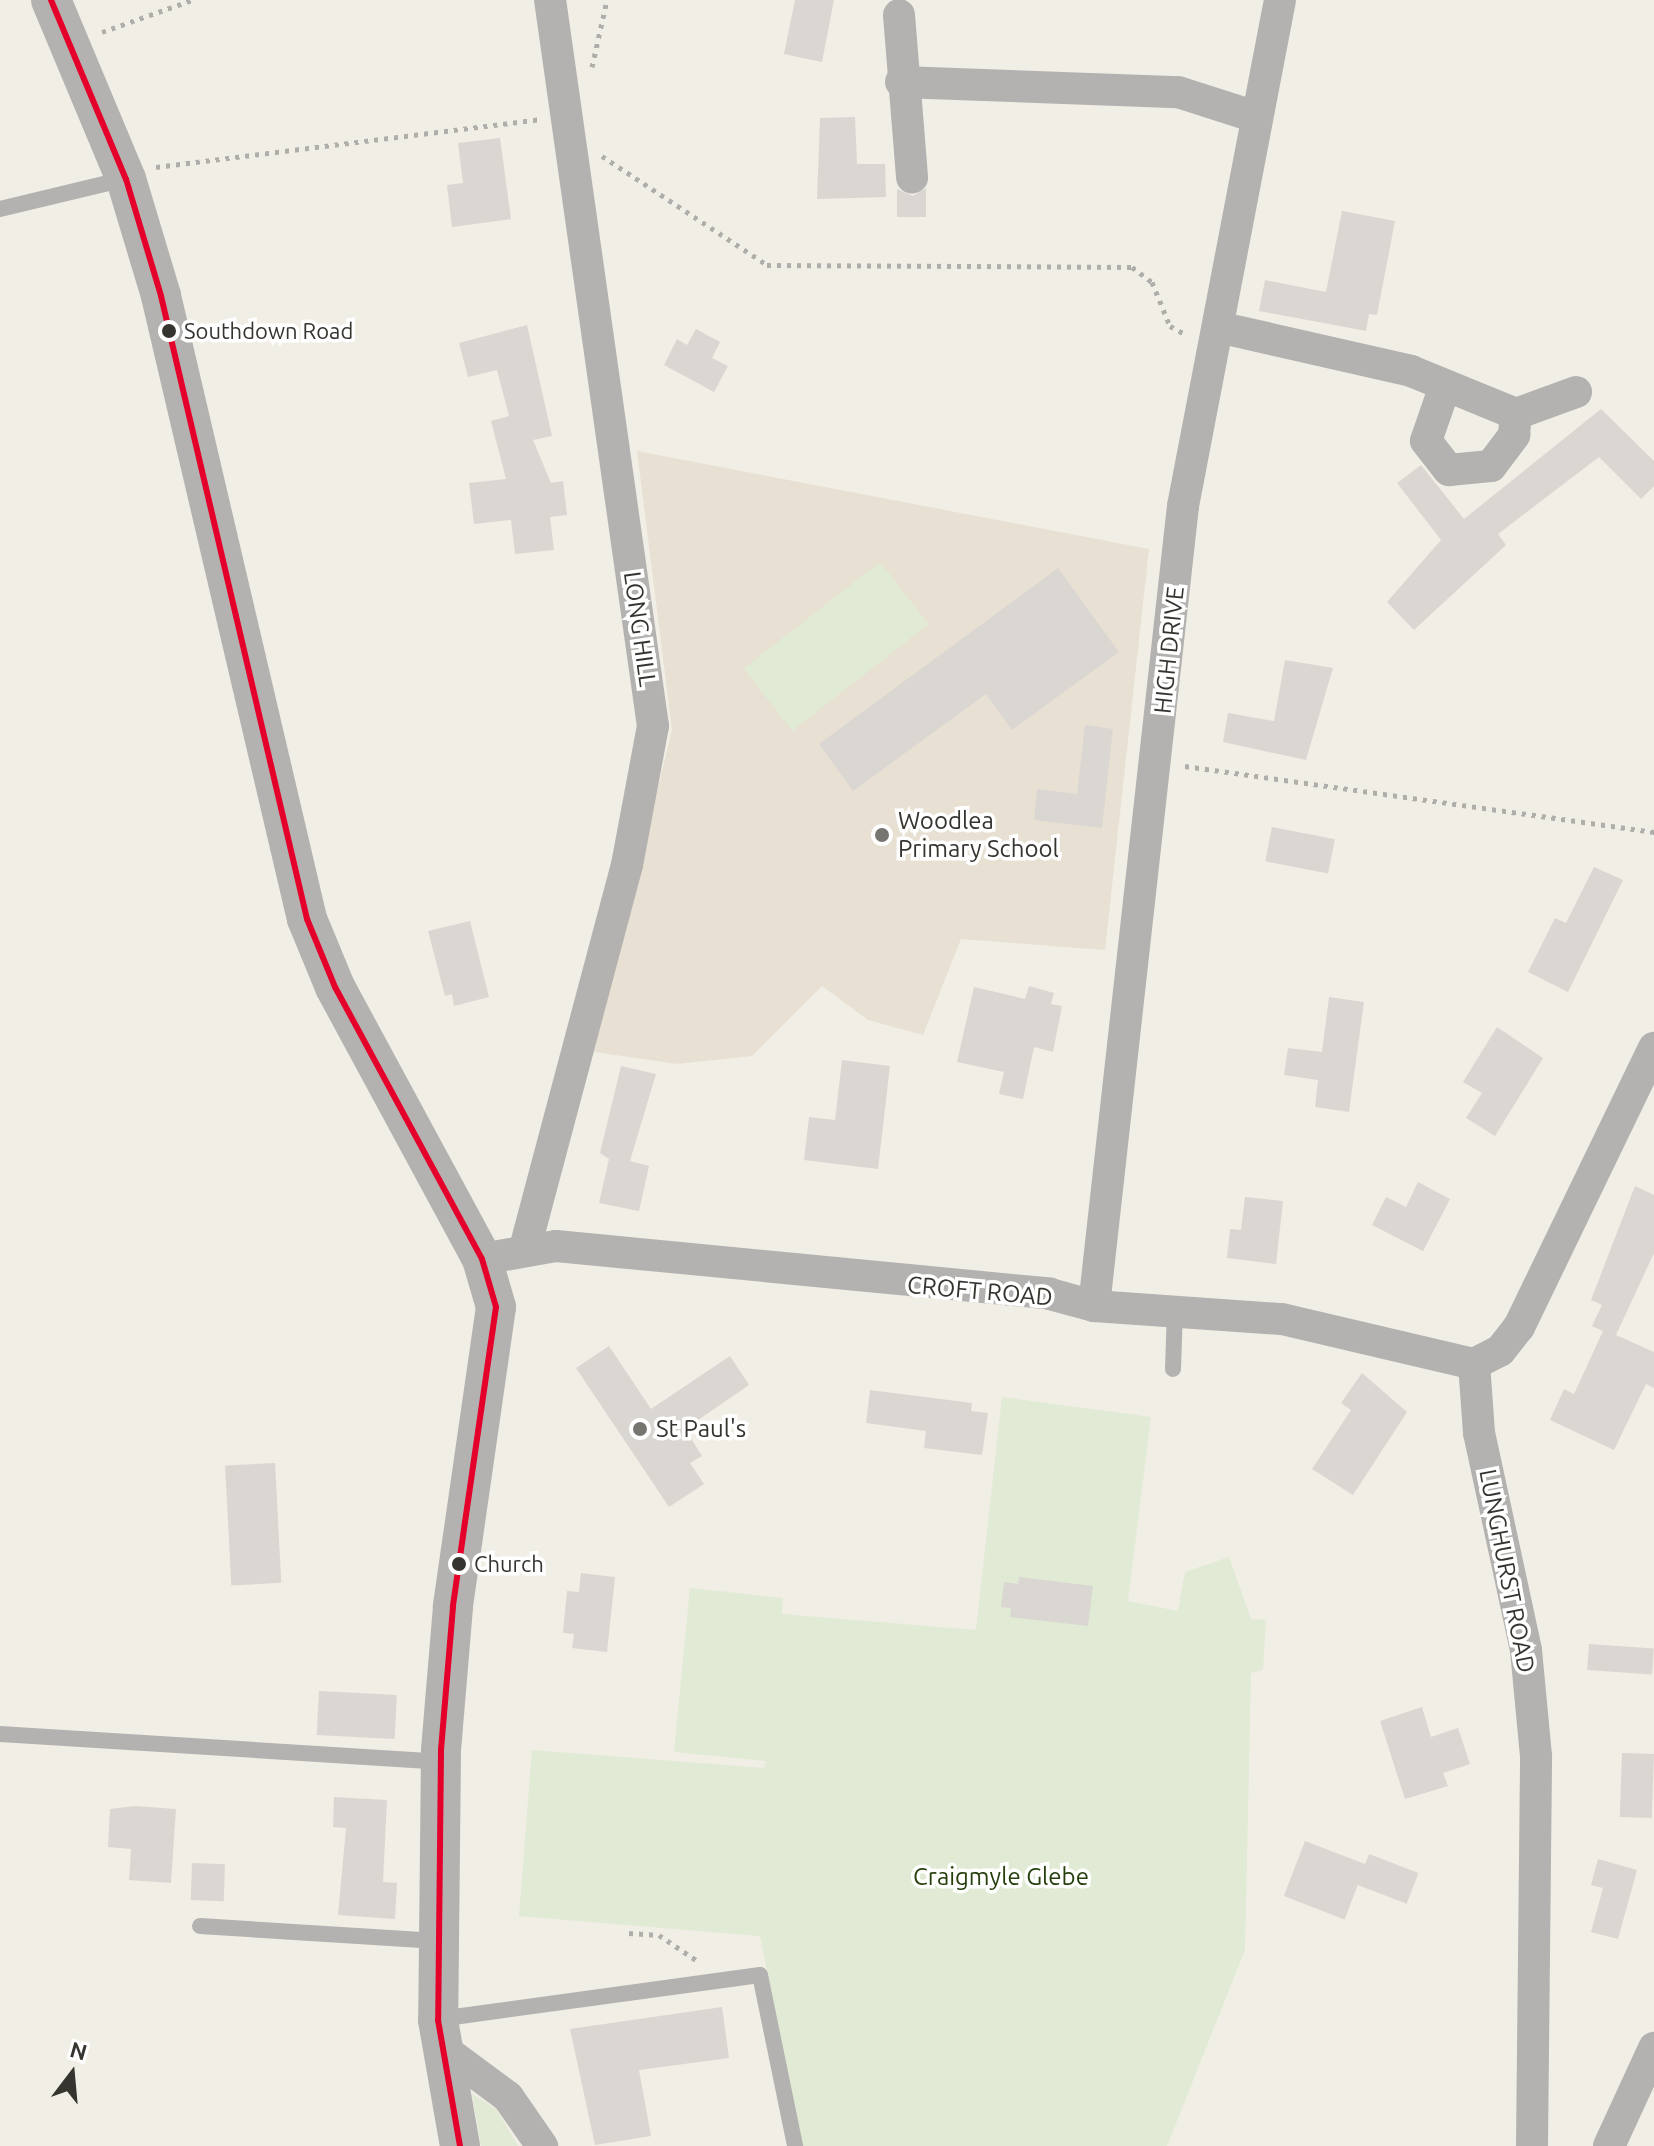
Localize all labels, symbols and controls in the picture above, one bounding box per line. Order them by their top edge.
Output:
place label: Southdown Road [184,318,353,344]
marker: Southdown Road [161,323,177,339]
street label: LONG HILL [618,570,662,688]
street label: HIGH DRIVE [1148,585,1190,715]
place label: Woodlea Primary School [898,807,1059,863]
marker: Woodlea Primary School [873,826,891,844]
street label: CROFT ROAD [906,1270,1054,1312]
place label: St Paul's [656,1415,746,1443]
marker: St Paul's [631,1420,649,1438]
street label: LUNGHURST ROAD [1473,1467,1541,1675]
place label: Church [474,1551,544,1577]
marker: Church [451,1556,467,1572]
park label: Craigmyle Glebe [913,1863,1089,1891]
north arrow [32,2034,112,2114]
text: N [67,2036,90,2065]

